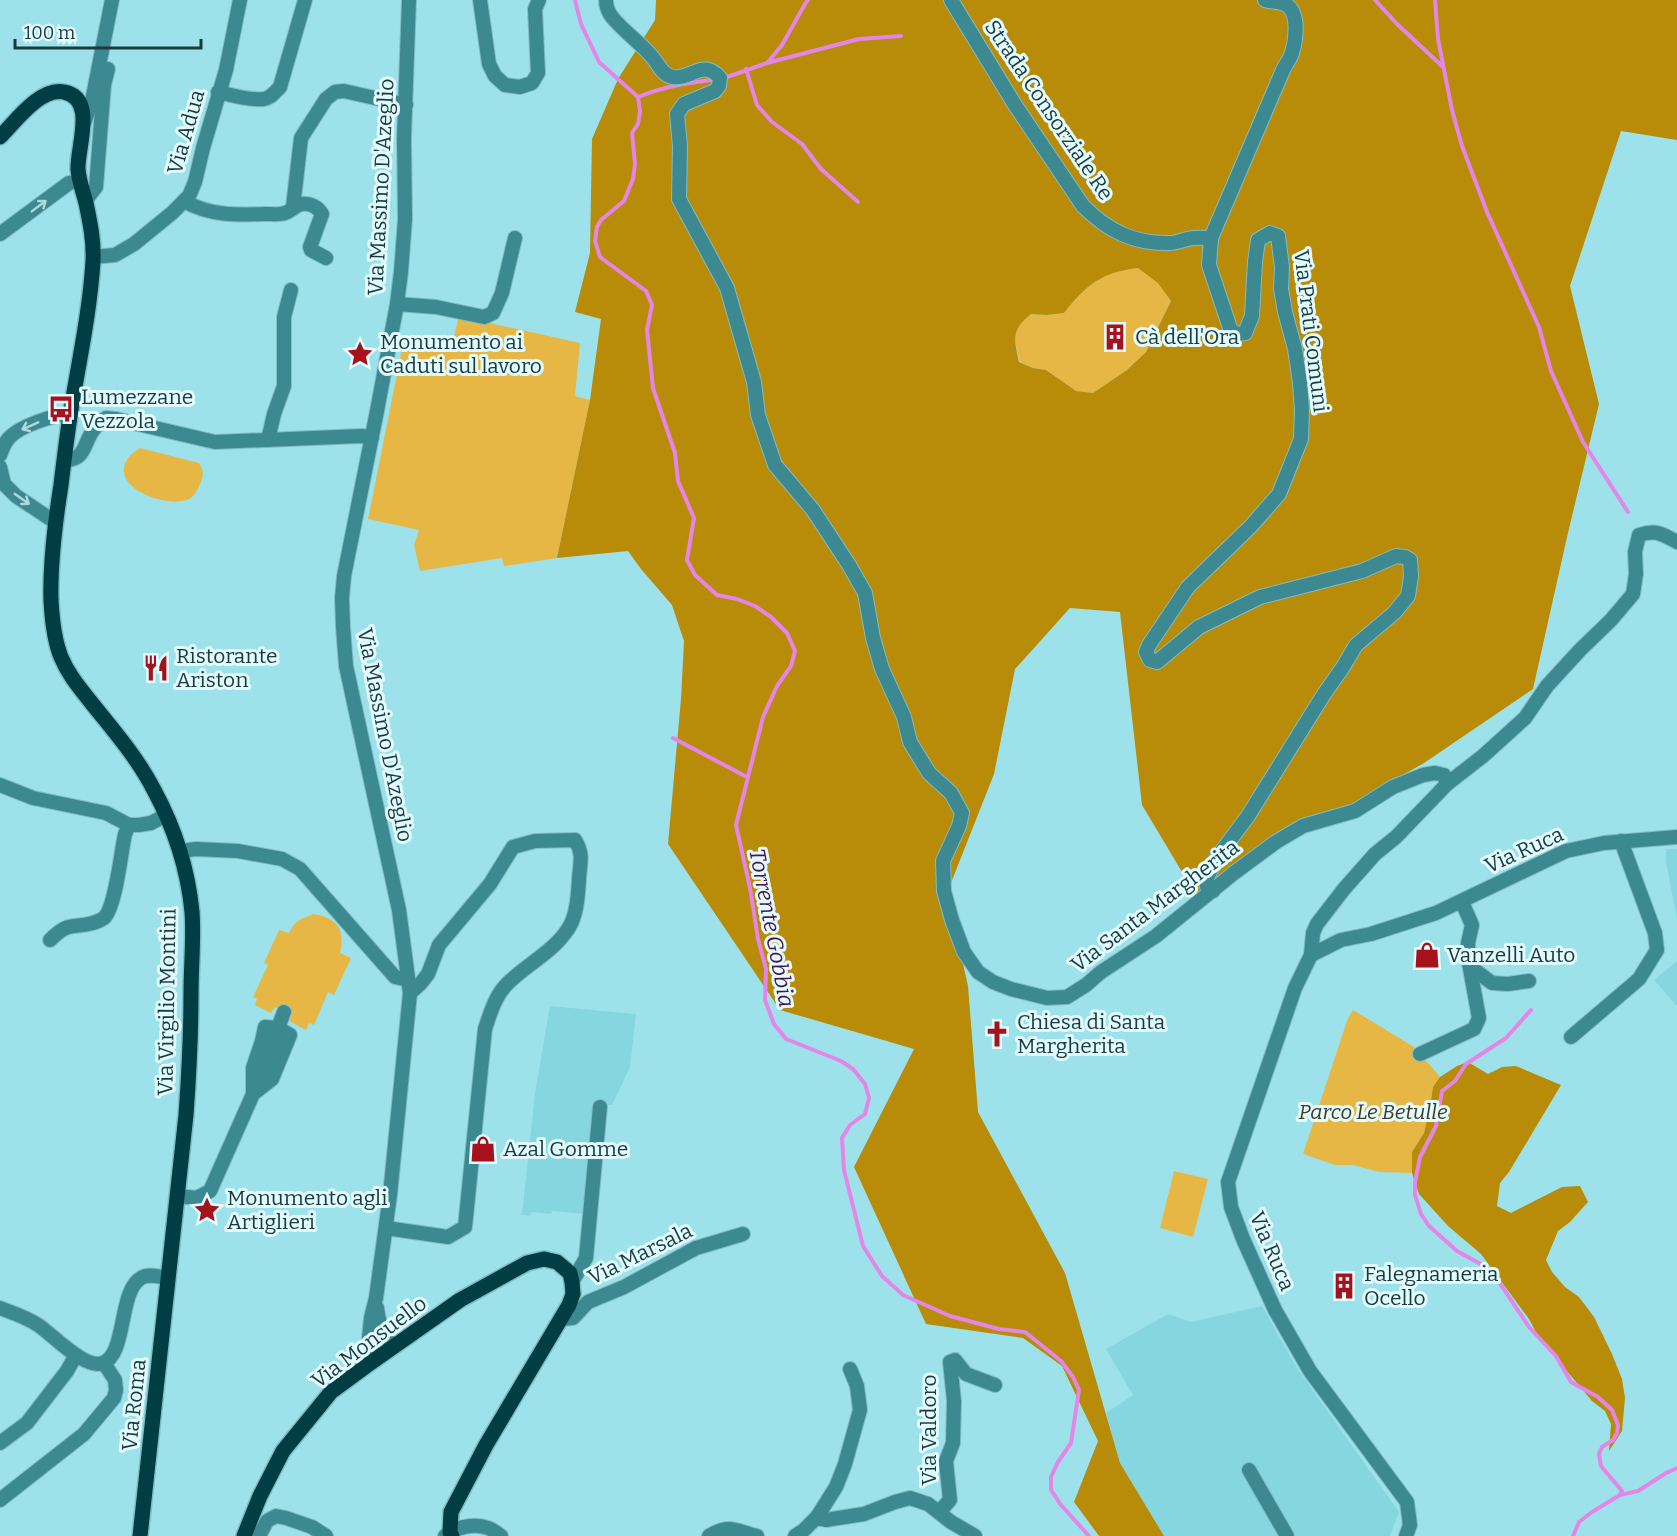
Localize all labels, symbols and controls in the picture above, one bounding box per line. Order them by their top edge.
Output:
scale bar [15,12,201,50]
street label: Strada Consorziale Re [979,15,1119,205]
text: 100 m [24,22,75,44]
street label: Via Massimo D'Azeglio [362,78,400,296]
street label: Via Adua [162,86,211,177]
one-way arrow [30,200,46,212]
street label: Via Prati Comuni [1288,248,1334,414]
building icon: Cà dell'Ora [1100,322,1130,352]
place label: Cà dell'Ora [1135,324,1240,350]
place label: Monumento ai Caduti sul lavoro [380,329,542,379]
place icon: Monumento ai Caduti sul lavoro [345,339,375,369]
place label: Lumezzane Vezzola [81,384,193,434]
bus stop icon: Lumezzane Vezzola [46,394,76,424]
one-way arrow [21,421,39,432]
one-way arrow [13,493,29,505]
street label: Via Massimo D'Azeglio [352,626,418,844]
place label: Ristorante Ariston [176,643,277,693]
restaurant icon: Ristorante Ariston [141,653,171,683]
street label: Via Ruca [1481,821,1568,879]
street label: Via Santa Margherita [1066,834,1245,978]
water label: Torrente Gobbia [743,847,801,1009]
street label: Via Virgilio Montini [152,908,182,1096]
shop icon: Vanzelli Auto [1412,940,1442,970]
place label: Vanzelli Auto [1447,942,1575,968]
place label: Chiesa di Santa Margherita [1017,1009,1166,1059]
church icon: Chiesa di Santa Margherita [982,1019,1012,1049]
park label: Parco Le Betulle [1298,1099,1448,1125]
shop icon: Azal Gomme [468,1134,498,1164]
place label: Azal Gomme [503,1136,628,1162]
place label: Monumento agli Artiglieri [227,1185,387,1235]
place icon: Monumento agli Artiglieri [192,1195,222,1225]
street label: Via Ruca [1244,1207,1301,1295]
street label: Via Marsala [584,1217,697,1290]
place label: Falegnameria Ocello [1364,1261,1499,1311]
building icon: Falegnameria Ocello [1329,1271,1359,1301]
street label: Via Monsuello [306,1290,432,1394]
street label: Via Roma [116,1357,152,1452]
street label: Via Valdoro [916,1375,942,1486]

